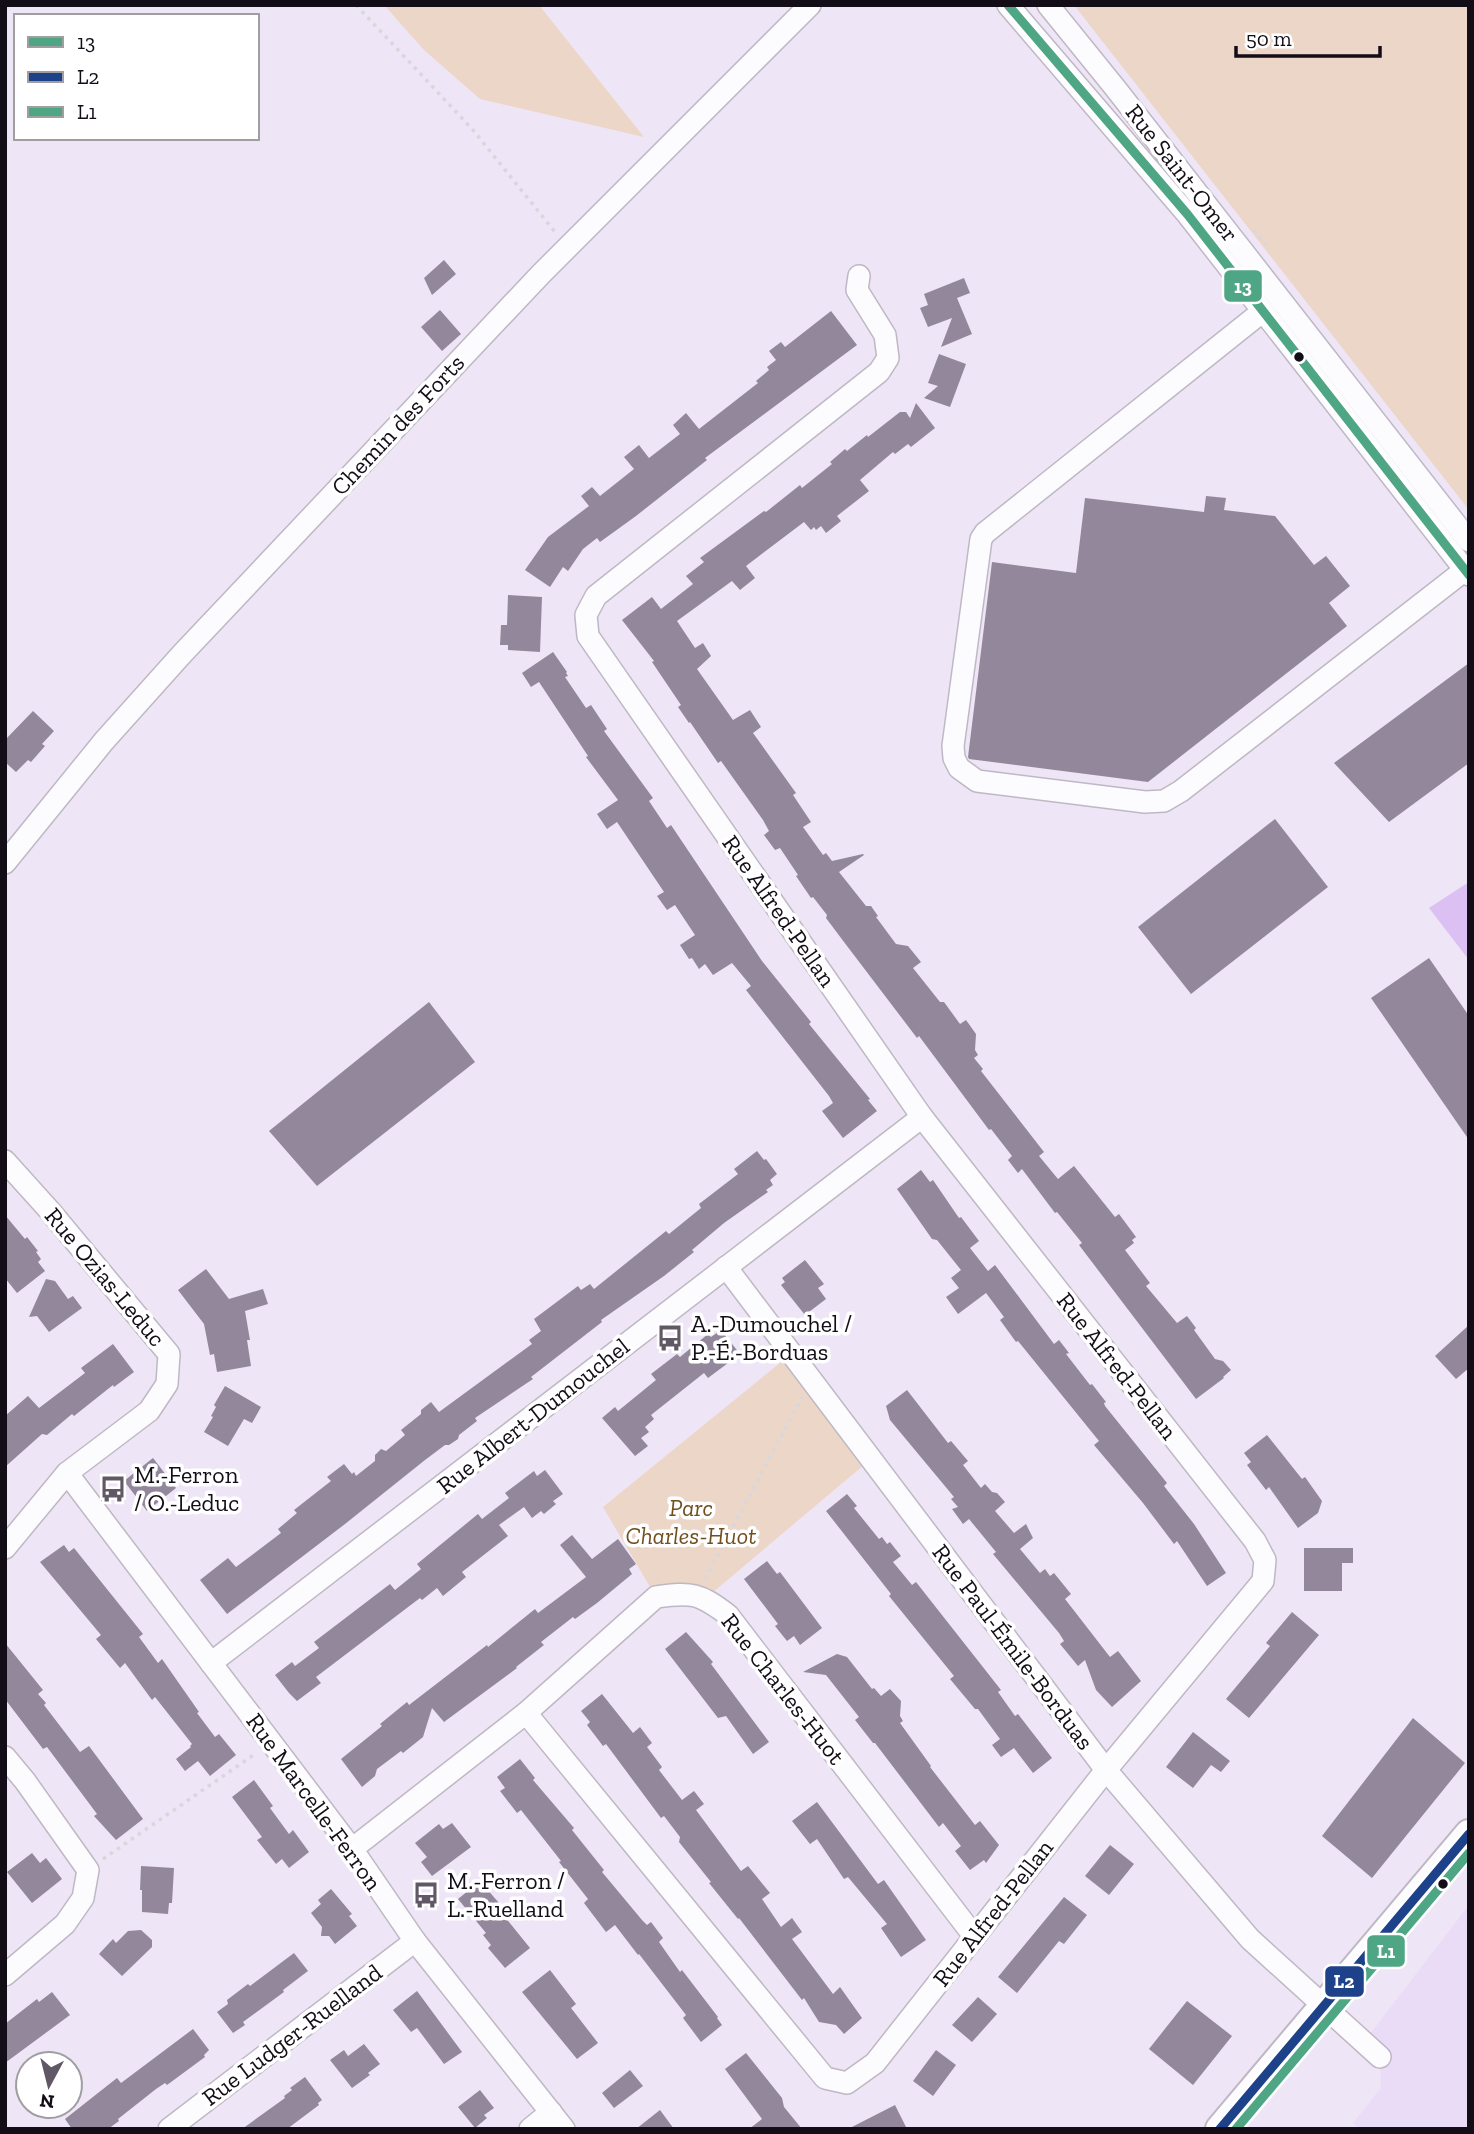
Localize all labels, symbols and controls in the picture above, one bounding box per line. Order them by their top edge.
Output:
legend [14,14,259,140]
scale bar [1236,14,1380,58]
text: 50 m [1246,26,1292,51]
text: 13 [77,29,95,54]
text: L2 [77,64,99,89]
street label: Rue Saint-Omer [1120,98,1245,247]
text: L1 [77,99,97,124]
line badge: 13 [1223,269,1263,303]
text: 13 [1234,275,1252,298]
street label: Chemin des Forts [325,348,470,501]
unlabelled marker [1292,350,1306,364]
street label: Rue Alfred-Pellan [716,829,843,992]
street label: Rue Ozias-Leduc [39,1201,172,1352]
street label: Rue Alfred-Pellan [1051,1286,1184,1445]
place label: A.-Dumouchel / P.-É.-Borduas [691,1309,852,1366]
bus stop icon: A.-Dumouchel / P.-É.-Borduas [655,1323,685,1353]
street label: Rue Albert-Dumouchel [431,1331,635,1500]
place label: M.-Ferron / O.-Leduc [134,1460,239,1517]
bus stop icon: M.-Ferron / O.-Leduc [98,1474,128,1504]
park label: Parc Charles-Huot [626,1493,756,1550]
street label: Rue Paul-Émile-Borduas [927,1538,1100,1755]
street label: Rue Charles-Huot [715,1607,851,1770]
street label: Rue Marcelle-Ferron [240,1707,389,1896]
street label: Rue Alfred-Pellan [926,1833,1059,1992]
place label: M.-Ferron / L.-Ruelland [447,1866,565,1923]
unlabelled marker [1436,1877,1450,1891]
bus stop icon: M.-Ferron / L.-Ruelland [411,1880,441,1910]
line badge: L1 [1366,1934,1406,1968]
text: L1 [1377,1940,1395,1963]
street label: Rue Ludger-Ruelland [196,1958,387,2112]
line badge: L2 [1324,1965,1365,1998]
text: L2 [1334,1970,1354,1993]
north arrow [14,2050,84,2120]
text: N [38,2089,56,2114]

